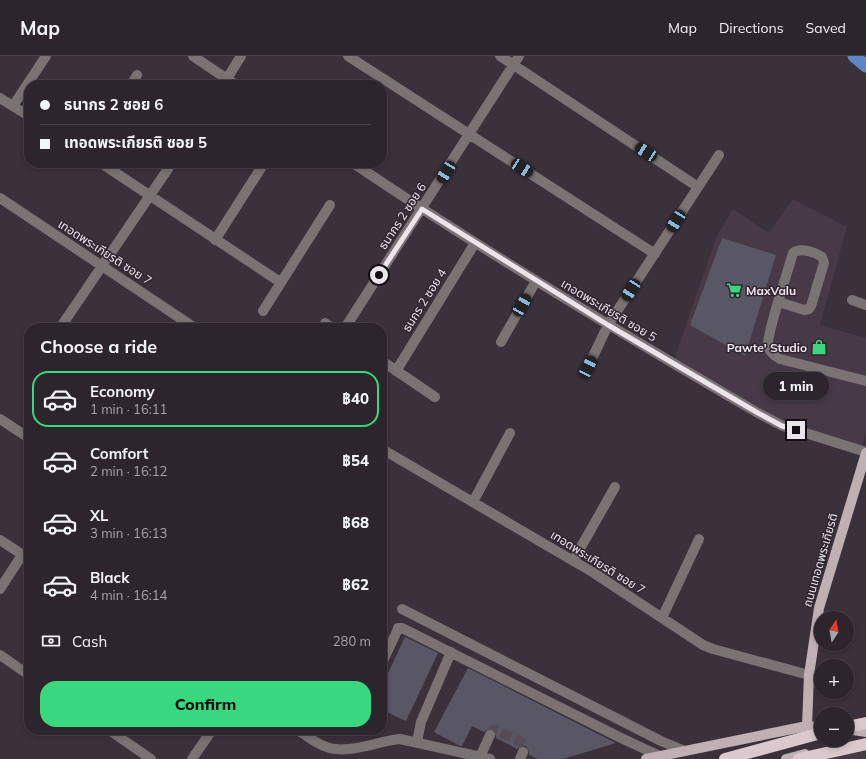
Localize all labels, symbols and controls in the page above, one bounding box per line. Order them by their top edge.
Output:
text: Map [20,16,60,40]
text: Map [668,19,697,37]
text: Directions [719,19,784,37]
text: Saved [806,19,846,37]
text: ธนากร 2 ซอย 6 [64,95,163,114]
text: เทอดพระเกียรติ ซอย 5 [64,133,207,152]
car [633,140,659,164]
car [509,156,535,180]
car [435,159,457,185]
street label: ธนากร 2 ซอย 6 [375,180,429,252]
car [664,208,688,234]
street label: เทอดพระเกียรติ ซอย 7 [55,216,155,288]
route start [370,266,388,284]
street label: ธนกร 2 ซอย 4 [399,266,449,334]
street label: เทอดพระเกียรติ ซอย 5 [558,276,660,344]
car [619,277,643,303]
supermarket icon: MaxValu [725,281,743,299]
place label: MaxValu [746,283,796,298]
car [511,292,533,318]
text: Choose a ride [40,335,157,358]
shop icon: Pawte' Studio [810,338,828,356]
place label: Pawte' Studio [727,340,807,355]
car [577,354,599,380]
callout: 1 min [763,372,829,400]
text: 1 min [779,378,813,394]
icon: car [42,381,78,417]
text: Economy [90,382,155,401]
text: ฿40 [342,389,369,408]
text: 1 min · 16:11 [90,401,167,417]
route end [787,421,805,439]
icon: car [42,443,78,479]
text: Comfort [90,444,148,463]
text: ฿54 [342,451,369,470]
text: 2 min · 16:12 [90,463,167,479]
icon: car [42,505,78,541]
text: XL [90,506,108,525]
street label: ถนนเทอดพระเกียรติ [799,511,841,609]
text: ฿68 [342,513,369,532]
text: 3 min · 16:13 [90,525,167,541]
street label: เทอดพระเกียรติ ซอย 7 [548,527,648,597]
icon: car [42,567,78,603]
text: Black [90,568,129,587]
text: ฿62 [342,575,369,594]
text: 4 min · 16:14 [90,587,167,603]
north arrow [814,611,854,651]
map controls [814,611,854,747]
icon: cash [40,630,62,652]
text: Cash [72,632,107,651]
text: 280 m [333,633,371,649]
button: + [814,659,854,699]
button: Confirm [40,681,371,727]
button: − [814,707,854,747]

